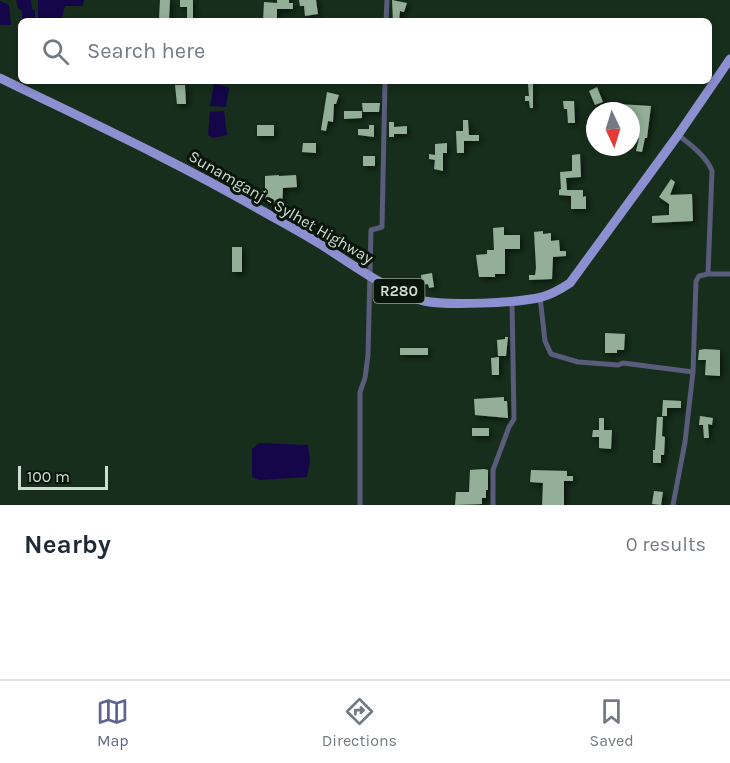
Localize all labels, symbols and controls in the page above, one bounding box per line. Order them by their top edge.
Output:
search box [18,18,712,84]
icon: search [39,35,72,68]
text: Search here [87,38,205,64]
north arrow [586,102,640,156]
street label: Sunamganj - Sylhet Highway [185,146,377,268]
road number: R280 [374,279,424,303]
scale bar [18,463,108,490]
text: 100 m [27,467,70,486]
text: Nearby [24,529,111,560]
text: 0 results [626,533,706,556]
tab: Map [96,695,129,750]
tab: Directions [322,695,397,750]
tab: Saved [590,695,634,750]

